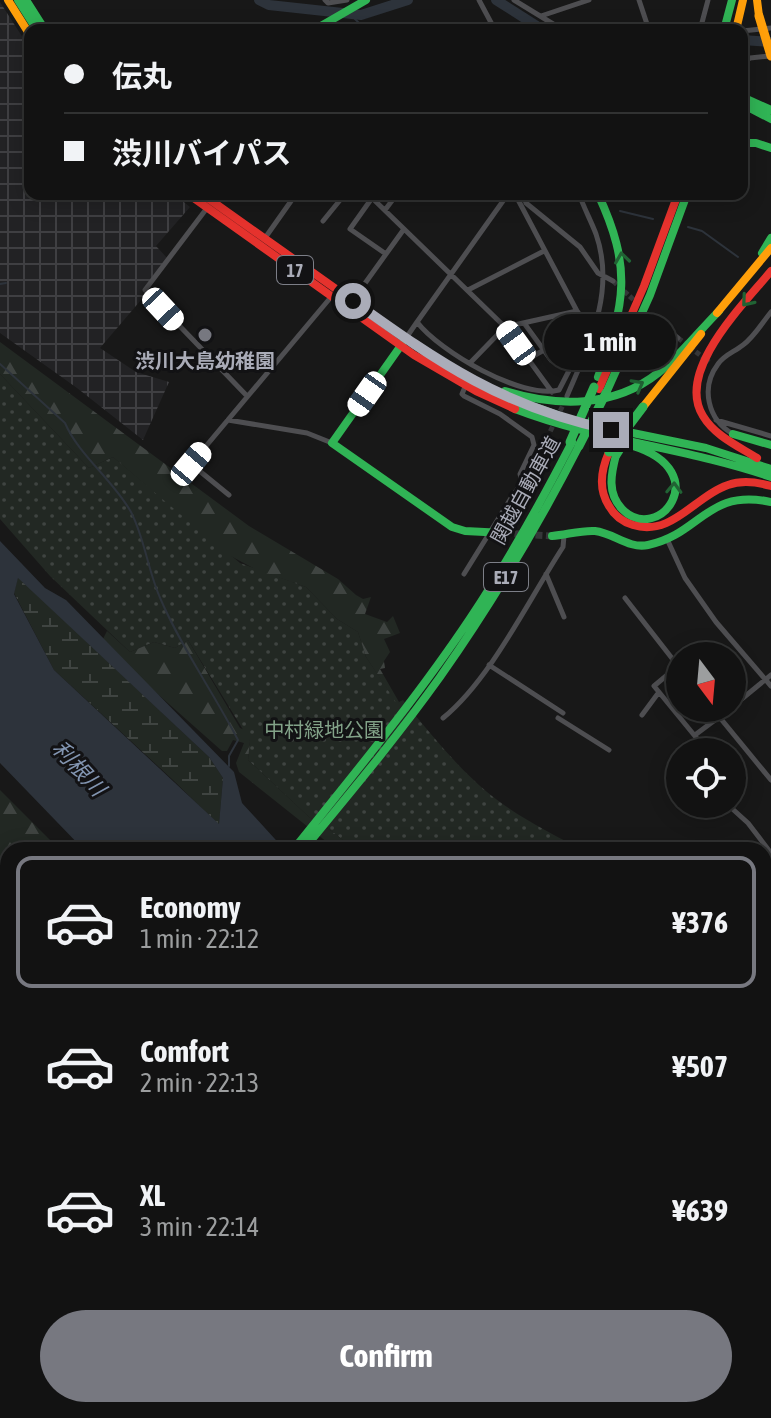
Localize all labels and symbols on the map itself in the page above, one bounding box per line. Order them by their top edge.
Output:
one-way arrow [614,251,631,265]
road number: 17 [277,256,313,284]
car [138,283,188,335]
route start [335,283,371,319]
one-way arrow [742,292,757,306]
callout: 1 min [545,314,677,370]
car [492,317,540,369]
marker: 渋川大島幼稚園 [196,326,214,344]
place label: 渋川大島幼稚園 [135,349,275,372]
car [343,367,391,421]
one-way arrow [629,379,644,395]
route end [593,412,629,448]
street label: 関越自動車道 [486,432,564,548]
car [166,438,216,490]
one-way arrow [665,481,682,494]
road number: E17 [484,563,528,591]
north arrow [666,642,746,722]
park label: 中村緑地公園 [264,718,384,741]
water label: 利根川 [47,735,112,802]

